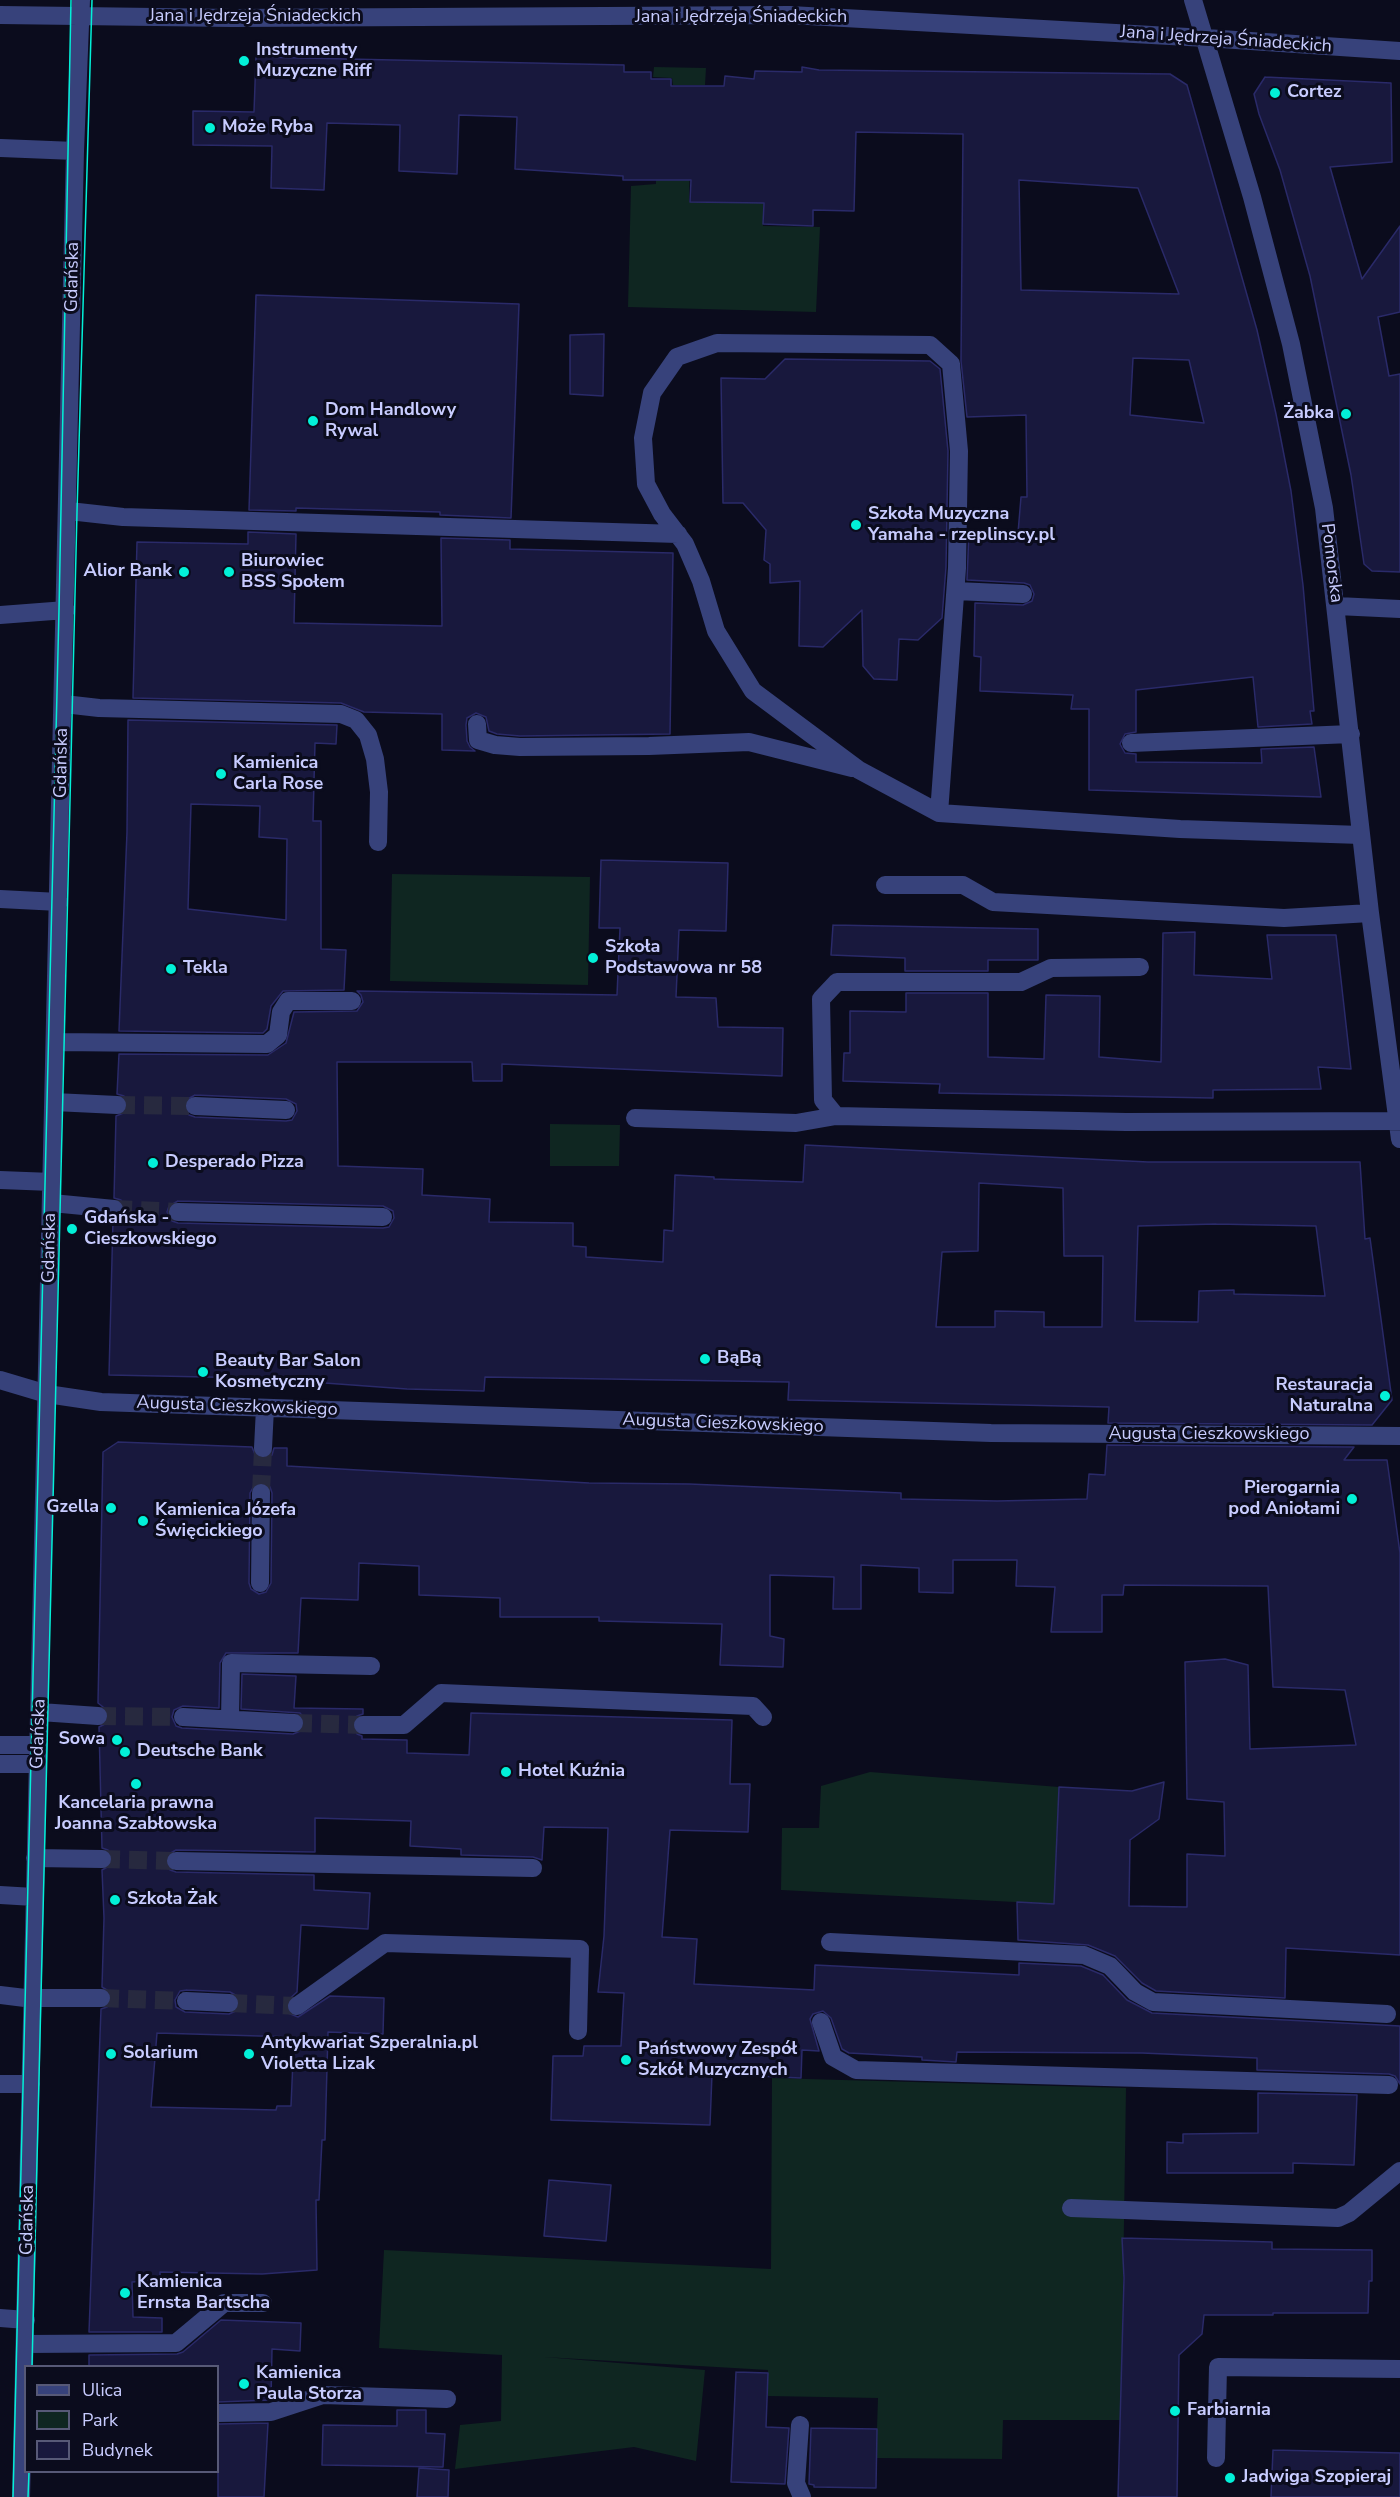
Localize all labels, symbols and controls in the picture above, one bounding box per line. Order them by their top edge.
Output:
street label: Jana i Jędrzeja Śniadeckich [149,6,361,28]
street label: Jana i Jędrzeja Śniadeckich [635,7,847,29]
street label: Jana i Jędrzeja Śniadeckich [1119,22,1333,58]
place label: Instrumenty Muzyczne Riff [256,40,372,82]
marker: Instrumenty Muzyczne Riff [237,54,251,68]
place label: Cortez [1287,82,1342,104]
marker: Cortez [1268,86,1282,100]
place label: Może Ryba [222,117,313,139]
marker: Może Ryba [203,121,217,135]
street label: Gdańska [62,242,84,312]
place label: Dom Handlowy Rywal [325,400,456,442]
place label: Żabka [1283,403,1334,425]
marker: Żabka [1339,407,1353,421]
marker: Dom Handlowy Rywal [306,414,320,428]
place label: Szkoła Muzyczna Yamaha - rzeplinscy.pl [868,504,1055,546]
marker: Szkoła Muzyczna Yamaha - rzeplinscy.pl [849,518,863,532]
street label: Pomorska [1315,522,1347,604]
place label: Biurowiec BSS Społem [241,551,345,594]
place label: Alior Bank [84,561,172,583]
marker: Alior Bank [177,565,191,579]
marker: Biurowiec BSS Społem [222,565,236,579]
street label: Gdańska [51,728,73,798]
place label: Kamienica Carla Rose [233,753,323,795]
marker: Kamienica Carla Rose [214,767,228,781]
place label: Szkoła Podstawowa nr 58 [605,937,762,980]
marker: Szkoła Podstawowa nr 58 [586,951,600,965]
place label: Tekla [183,958,228,980]
marker: Tekla [164,962,178,976]
place label: Desperado Pizza [165,1152,304,1174]
marker: Desperado Pizza [146,1156,160,1170]
place label: Gdańska - Cieszkowskiego [84,1208,217,1250]
street label: Gdańska [39,1213,61,1283]
marker: Gdańska - Cieszkowskiego [65,1222,79,1236]
place label: BąBą [717,1348,761,1370]
place label: Beauty Bar Salon Kosmetyczny [215,1351,361,1394]
marker: BąBą [698,1352,712,1366]
marker: Beauty Bar Salon Kosmetyczny [196,1365,210,1379]
place label: Restauracja Naturalna [1275,1375,1373,1418]
marker: Restauracja Naturalna [1378,1389,1392,1403]
street label: Augusta Cieszkowskiego [136,1393,338,1421]
street label: Augusta Cieszkowskiego [622,1410,824,1438]
street label: Augusta Cieszkowskiego [1108,1424,1310,1446]
place label: Pierogarnia pod Aniołami [1228,1478,1340,1520]
marker: Pierogarnia pod Aniołami [1345,1492,1359,1506]
place label: Gzella [46,1497,99,1519]
place label: Kamienica Józefa Święcickiego [155,1500,296,1543]
marker: Gzella [104,1501,118,1515]
marker: Kamienica Józefa Święcickiego [136,1514,150,1528]
street label: Gdańska [27,1698,51,1770]
place label: Sowa [58,1729,105,1751]
marker: Sowa [110,1733,124,1747]
place label: Deutsche Bank [137,1741,263,1763]
marker: Deutsche Bank [118,1745,132,1759]
place label: Hotel Kuźnia [518,1761,625,1783]
marker: Hotel Kuźnia [499,1765,513,1779]
marker: Kancelaria prawna Joanna Szabłowska [129,1777,143,1791]
place label: Kancelaria prawna Joanna Szabłowska [55,1793,217,1836]
place label: Szkoła Żak [127,1889,217,1911]
marker: Szkoła Żak [108,1893,122,1907]
place label: Antykwariat Szperalnia.pl Violetta Lizak [261,2033,478,2076]
place label: Państwowy Zespół Szkół Muzycznych [638,2039,797,2082]
place label: Solarium [123,2043,198,2065]
marker: Solarium [104,2047,118,2061]
marker: Antykwariat Szperalnia.pl Violetta Lizak [242,2047,256,2061]
marker: Państwowy Zespół Szkół Muzycznych [619,2053,633,2067]
street label: Gdańska [17,2185,39,2255]
place label: Kamienica Ernsta Bartscha [137,2272,270,2314]
marker: Kamienica Ernsta Bartscha [118,2286,132,2300]
place label: Kamienica Paula Storza [256,2363,362,2406]
legend [24,2365,219,2473]
marker: Kamienica Paula Storza [237,2377,251,2391]
text: Ulica [82,2378,122,2402]
place label: Farbiarnia [1187,2400,1271,2422]
marker: Farbiarnia [1168,2404,1182,2418]
text: Park [82,2408,118,2432]
text: Budynek [82,2438,153,2462]
place label: Jadwiga Szopieraj [1242,2467,1391,2489]
marker: Jadwiga Szopieraj [1223,2471,1237,2485]

